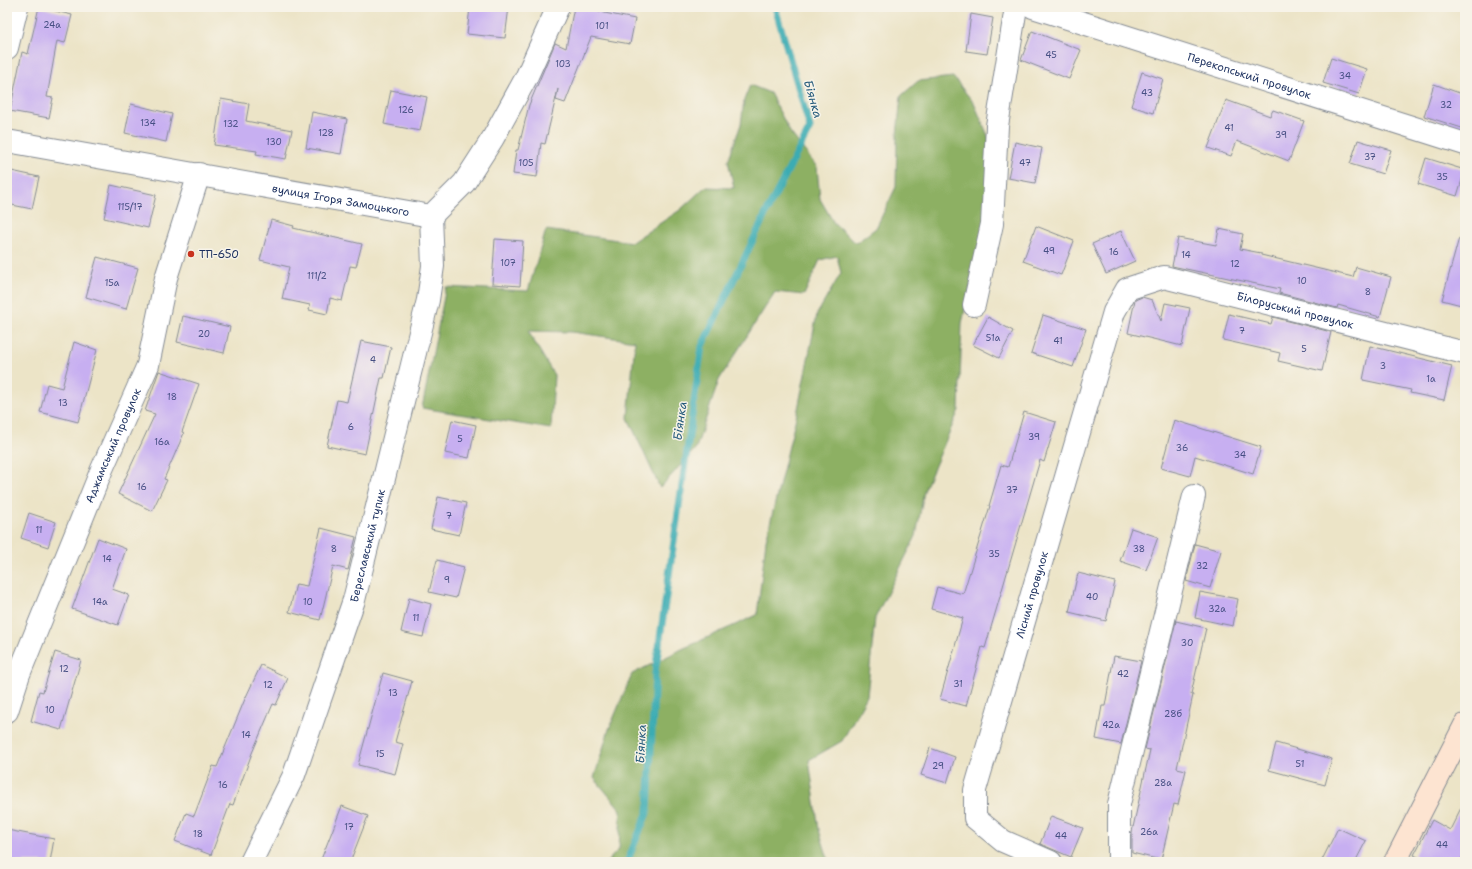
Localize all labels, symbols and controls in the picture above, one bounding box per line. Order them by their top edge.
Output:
house number: 24а [43,19,61,31]
house number: 101 [595,20,609,32]
house number: 45 [1045,49,1057,61]
street label: Перекопський провулок [1185,49,1313,103]
house number: 103 [555,58,571,70]
house number: 34 [1339,70,1351,82]
water label: Біянка [800,78,826,120]
house number: 43 [1141,87,1153,99]
house number: 32 [1440,99,1452,111]
house number: 126 [398,104,414,116]
house number: 134 [140,117,156,129]
house number: 132 [223,118,239,130]
house number: 41 [1224,122,1234,134]
house number: 128 [318,127,334,139]
house number: 39 [1275,129,1287,141]
house number: 130 [266,136,282,148]
house number: 37 [1364,151,1376,163]
house number: 105 [518,157,534,169]
house number: 47 [1019,157,1031,169]
house number: 35 [1436,171,1448,183]
street label: вулиця Ігоря Замоцького [271,181,411,220]
house number: 115/17 [117,201,143,213]
house number: 49 [1043,245,1055,257]
house number: 16 [1109,246,1119,258]
place label: ТП-650 [199,247,239,262]
marker: ТП-650 [186,249,196,259]
house number: 14 [1181,249,1191,261]
house number: 107 [500,257,516,269]
house number: 12 [1230,258,1240,270]
house number: 111/2 [307,270,327,282]
house number: 10 [1297,275,1307,287]
house number: 15а [105,277,120,289]
house number: 8 [1365,286,1371,298]
street label: Білоруський провулок [1235,289,1355,333]
house number: 7 [1239,325,1245,337]
house number: 20 [198,328,210,340]
house number: 51а [986,332,1001,344]
house number: 41 [1053,335,1063,347]
house number: 5 [1301,343,1307,355]
house number: 4 [370,354,376,366]
house number: 3 [1380,360,1386,372]
house number: 1а [1426,373,1436,385]
street label: Аджамський провулок [82,386,145,505]
house number: 18 [167,391,177,403]
house number: 13 [58,397,68,409]
water label: Біянка [669,401,691,441]
house number: 6 [348,421,354,433]
house number: 39 [1028,431,1040,443]
house number: 5 [457,433,463,445]
house number: 16а [154,436,170,448]
house number: 36 [1176,442,1188,454]
house number: 34 [1234,449,1246,461]
house number: 16 [137,481,147,493]
house number: 37 [1006,484,1018,496]
street label: Береславський тупик [347,488,389,604]
house number: 7 [446,510,452,522]
house number: 11 [35,524,43,536]
house number: 8 [331,543,337,555]
house number: 38 [1133,543,1145,555]
house number: 35 [988,548,1000,560]
street label: Лісний провулок [1012,549,1052,640]
house number: 14 [102,553,112,565]
house number: 32 [1196,560,1208,572]
house number: 9 [444,574,450,586]
house number: 40 [1086,591,1098,603]
house number: 14а [92,596,108,608]
house number: 10 [303,596,313,608]
house number: 32а [1208,603,1226,615]
house number: 11 [412,612,420,624]
house number: 30 [1181,637,1193,649]
house number: 12 [59,663,69,675]
house number: 42 [1117,668,1129,680]
house number: 31 [953,678,963,690]
house number: 12 [263,679,273,691]
house number: 13 [388,687,398,699]
house number: 10 [45,704,55,716]
house number: 28б [1164,708,1182,720]
house number: 42а [1102,719,1120,731]
water label: Біянка [632,724,650,764]
house number: 14 [241,729,251,741]
house number: 15 [375,748,385,760]
house number: 51 [1296,758,1304,770]
house number: 29 [932,760,944,772]
house number: 28а [1154,777,1172,789]
house number: 16 [218,779,228,791]
house number: 17 [344,821,354,833]
house number: 26а [1140,826,1158,838]
house number: 18 [193,828,203,840]
house number: 44 [1055,830,1067,842]
house number: 44 [1436,839,1448,851]

